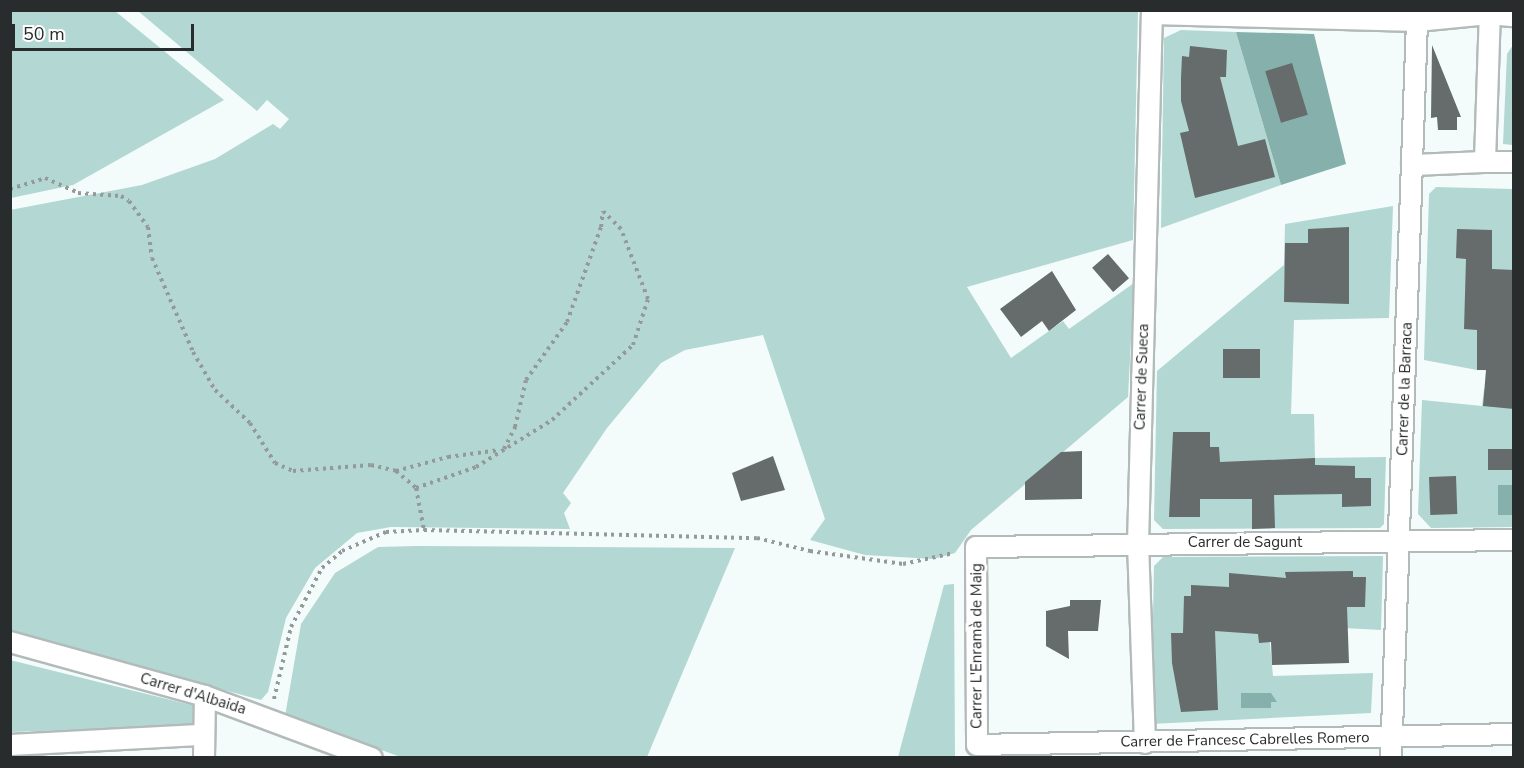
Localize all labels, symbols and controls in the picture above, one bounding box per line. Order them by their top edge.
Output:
scale bar [15,12,196,50]
text: 50 m [23,22,65,46]
street label: Carrer de la Barraca [1394,322,1416,456]
street label: Carrer de Sueca [1131,323,1153,431]
street label: Carrer de Sagunt [1188,534,1302,552]
street label: Carrer L'Enramà de Maig [968,563,986,729]
street label: Carrer d'Albaida [138,669,248,719]
street label: Carrer de Francesc Cabrelles Romero [1120,729,1370,751]

